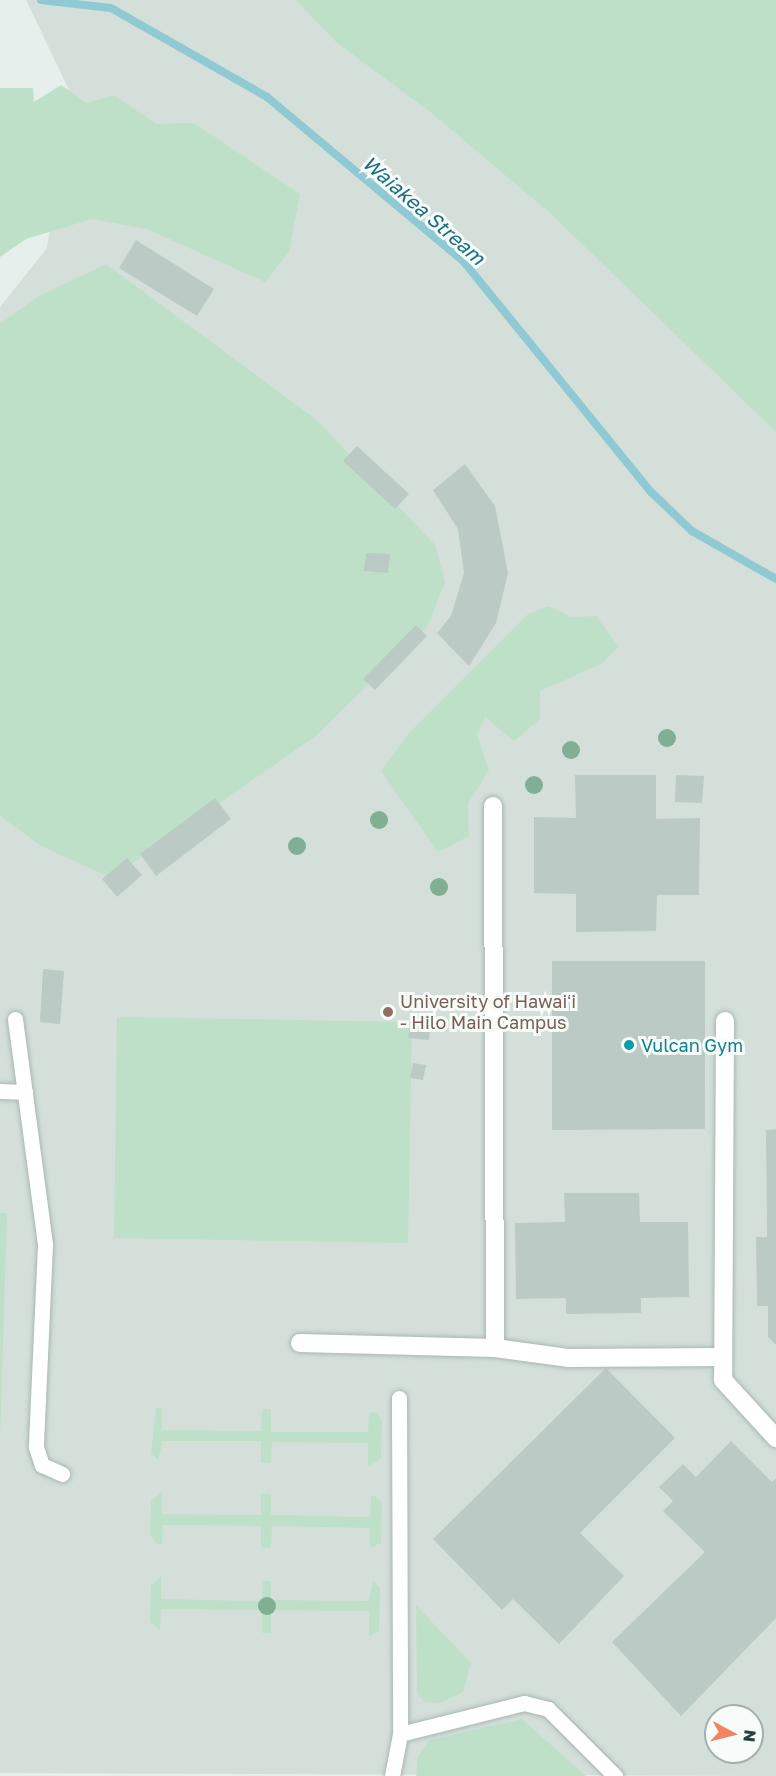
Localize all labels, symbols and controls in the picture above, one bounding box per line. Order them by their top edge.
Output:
water label: Waiakea Stream [358,151,490,269]
place label: University of Hawaiʻi - Hilo Main Campus [400,991,576,1034]
marker: University of Hawaiʻi - Hilo Main Campus [381,1005,395,1019]
place label: Vulcan Gym [641,1034,743,1056]
marker: Vulcan Gym [622,1038,636,1052]
north arrow [704,1704,764,1764]
text: N [739,1729,761,1743]

